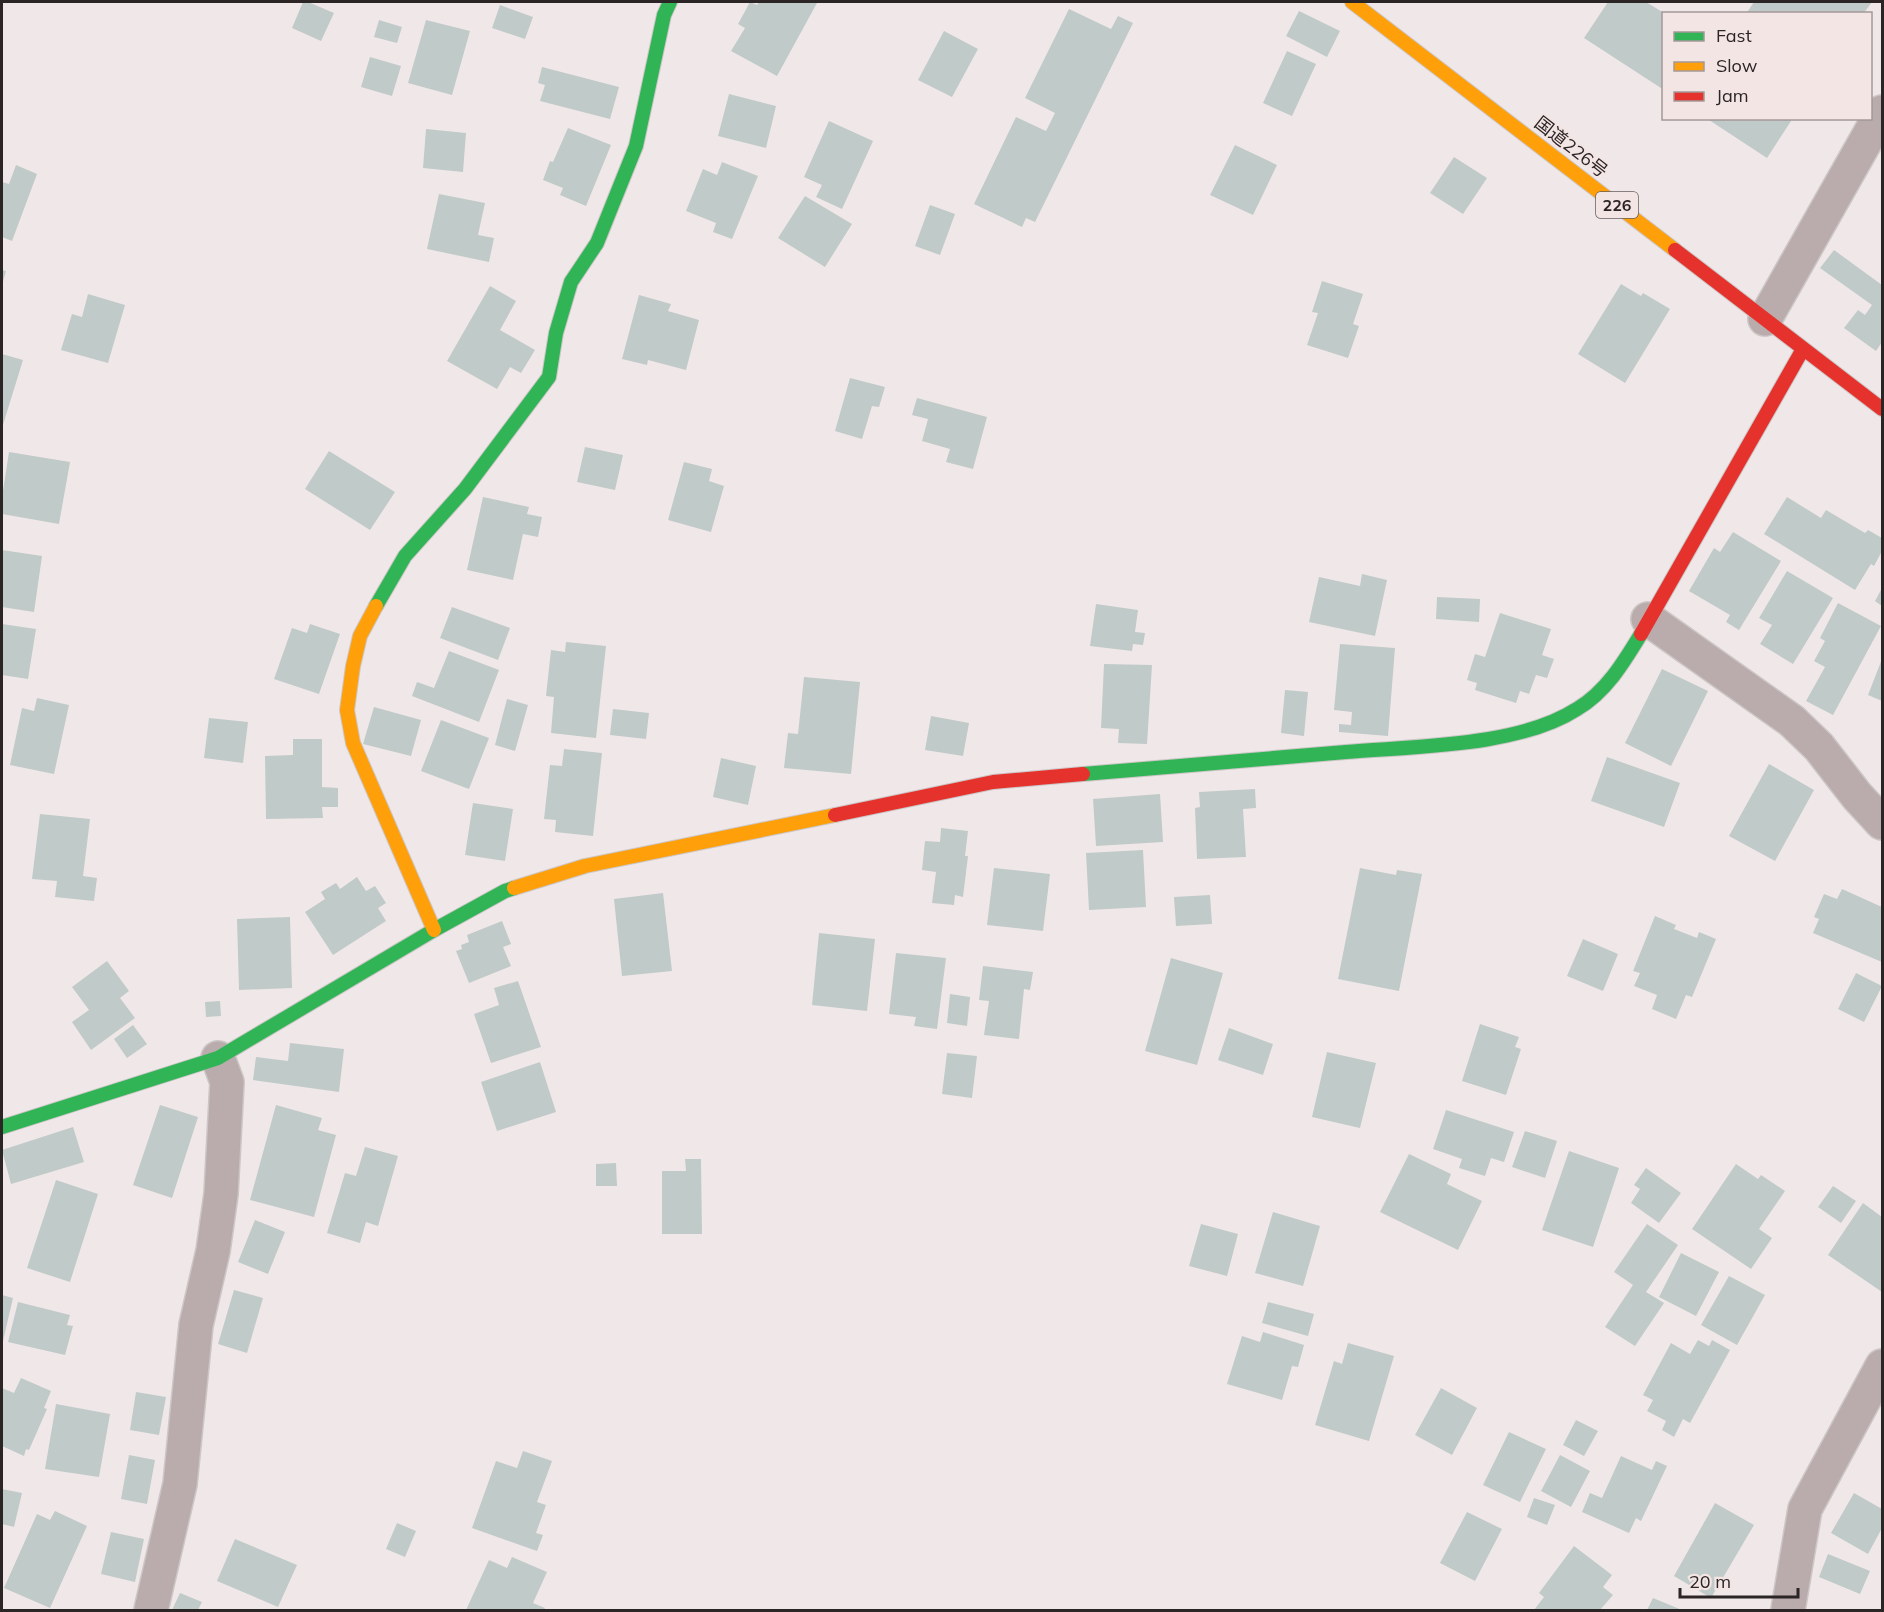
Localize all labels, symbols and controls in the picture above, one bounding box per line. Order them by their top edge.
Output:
legend [1662,12,1872,120]
text: Fast [1716,24,1752,47]
text: Slow [1716,54,1758,77]
text: Jam [1716,84,1749,107]
street label: 国道226号 [1530,111,1612,182]
road number: 226 [1596,192,1638,218]
scale bar [1680,1561,1798,1599]
text: 20 m [1689,1570,1731,1593]

